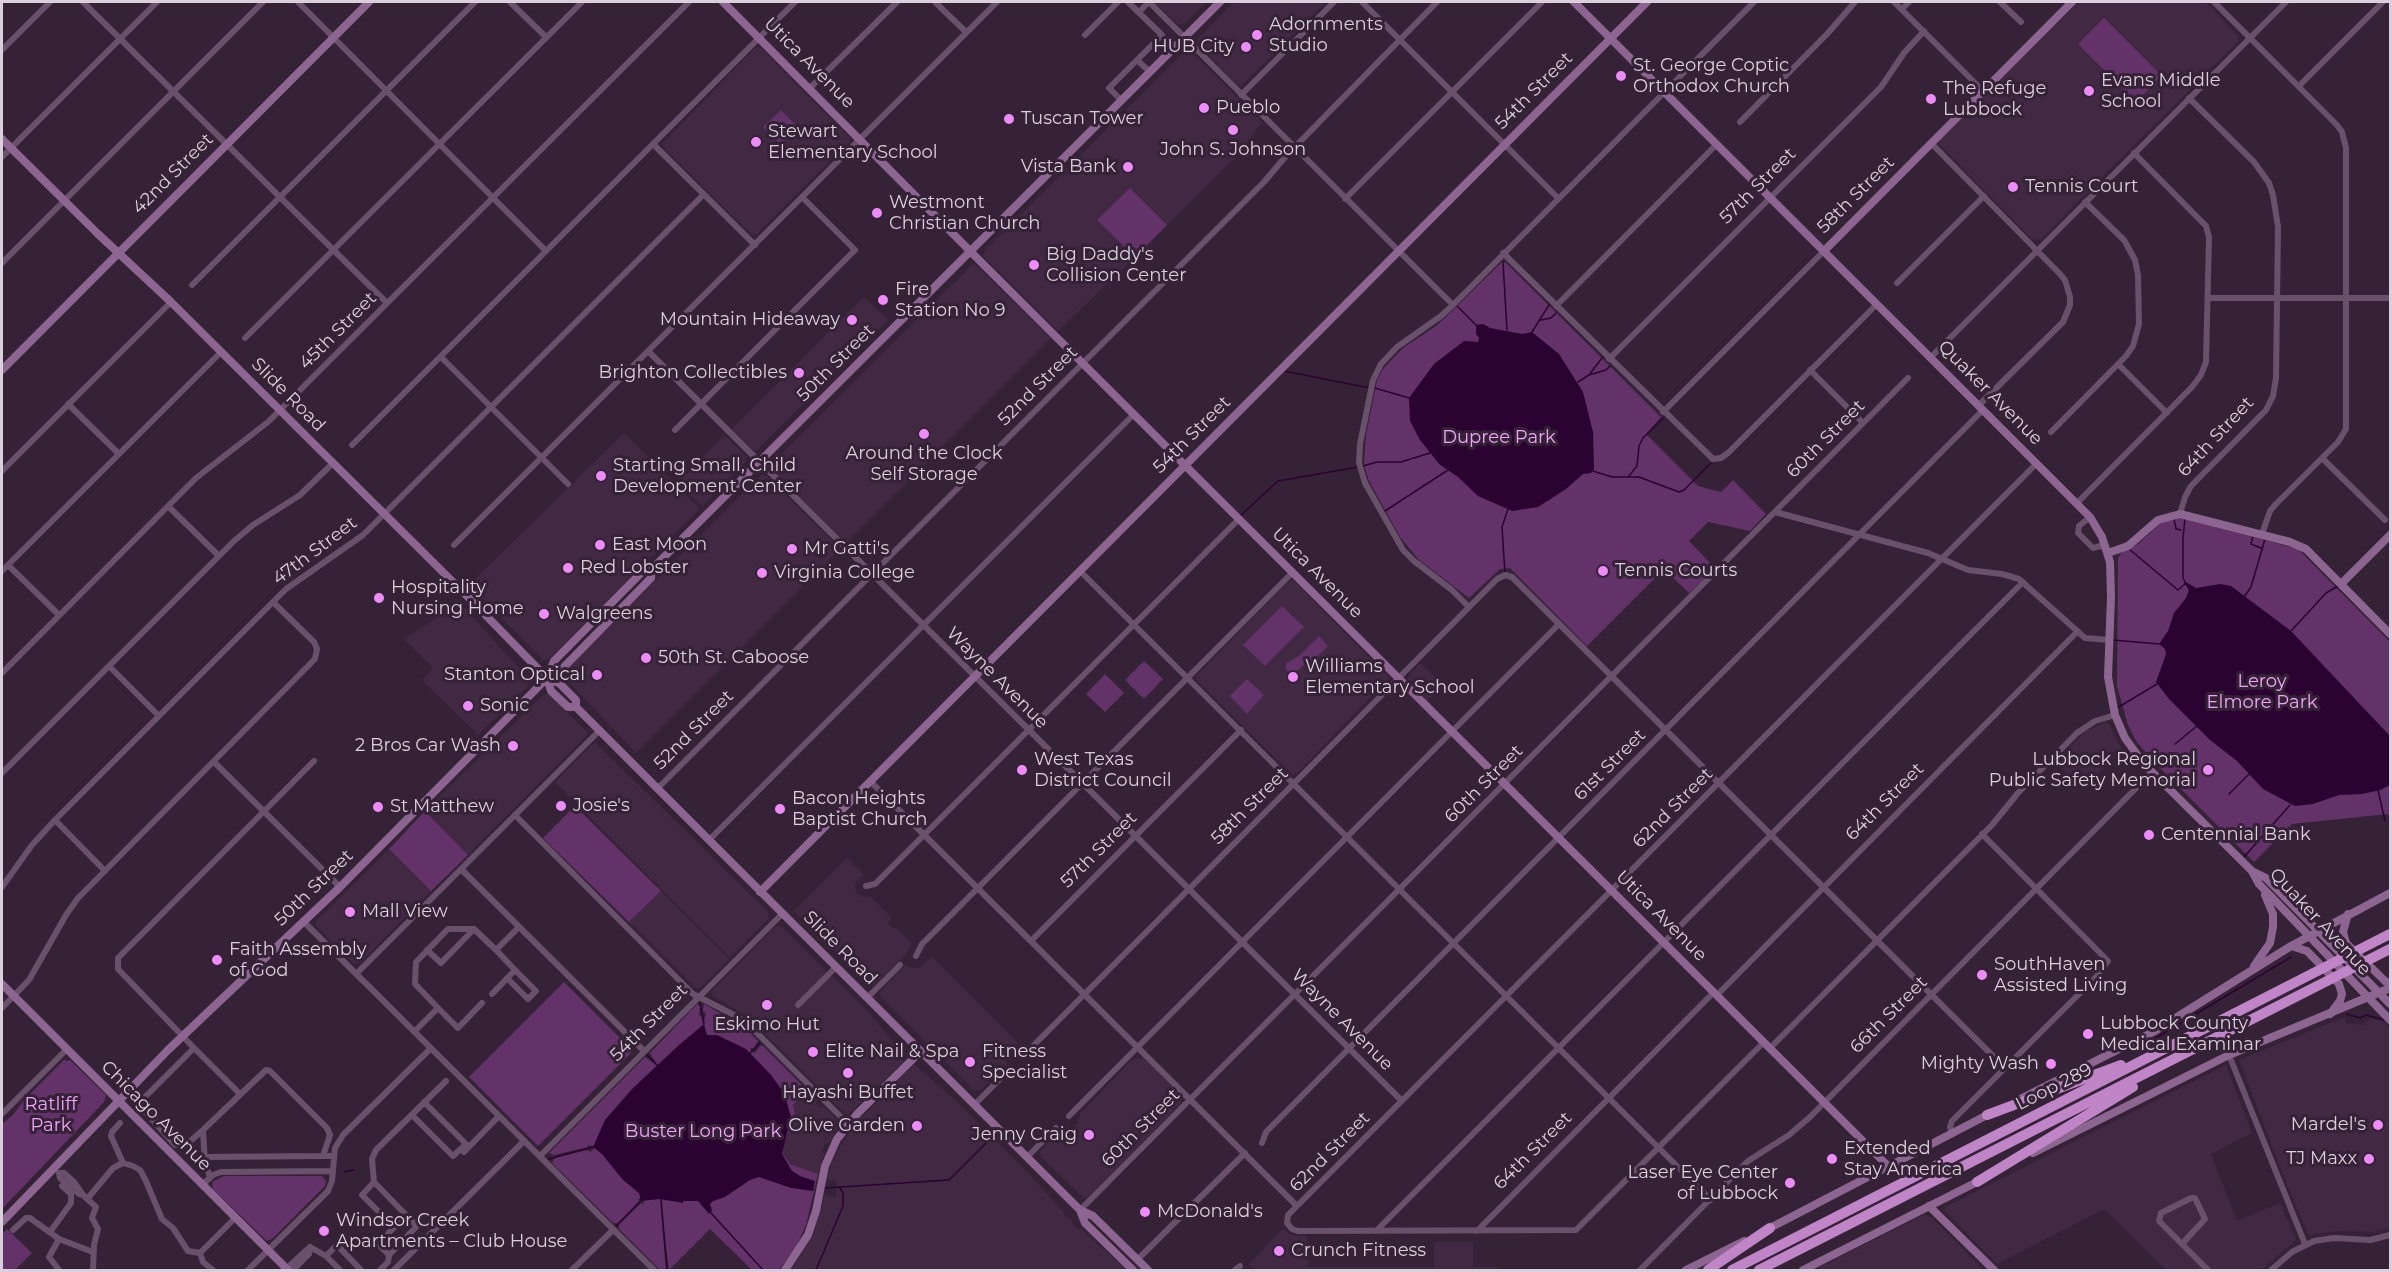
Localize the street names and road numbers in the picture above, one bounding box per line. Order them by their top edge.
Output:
street label: Utica Avenue [759,13,859,113]
street label: 54th Street [1491,48,1577,134]
street label: 42nd Street [128,129,218,219]
street label: 57th Street [1715,143,1801,229]
street label: 58th Street [1813,152,1899,238]
street label: 45th Street [295,288,381,374]
street label: 50th Street [793,320,879,406]
street label: Quaker Avenue [1933,336,2047,450]
street label: 52nd Street [994,342,1082,430]
street label: Slide Road [247,354,329,436]
street label: 54th Street [1149,392,1235,478]
street label: 64th Street [2173,393,2259,481]
street label: 60th Street [1782,395,1870,483]
street label: 47th Street [269,512,361,590]
street label: Utica Avenue [1267,523,1367,623]
street label: Wayne Avenue [942,623,1052,733]
street label: 52nd Street [650,686,738,774]
street label: 61st Street [1570,725,1650,805]
street label: 60th Street [1440,740,1528,828]
street label: 64th Street [1841,758,1929,846]
street label: 58th Street [1207,763,1293,849]
street label: 62nd Street [1628,763,1718,853]
street label: 57th Street [1056,807,1142,893]
street label: 50th Street [270,845,358,931]
street label: Quaker Avenue [2265,864,2375,980]
street label: Utica Avenue [1611,866,1711,966]
street label: Slide Road [799,907,881,989]
street label: Wayne Avenue [1287,965,1397,1075]
street label: 66th Street [1846,972,1932,1058]
street label: 54th Street [606,980,692,1066]
street label: Chicago Avenue [96,1056,216,1176]
street label: Loop 289 [2012,1059,2096,1115]
street label: 60th Street [1097,1084,1185,1172]
street label: 62nd Street [1285,1107,1375,1197]
street label: 64th Street [1489,1107,1577,1195]

